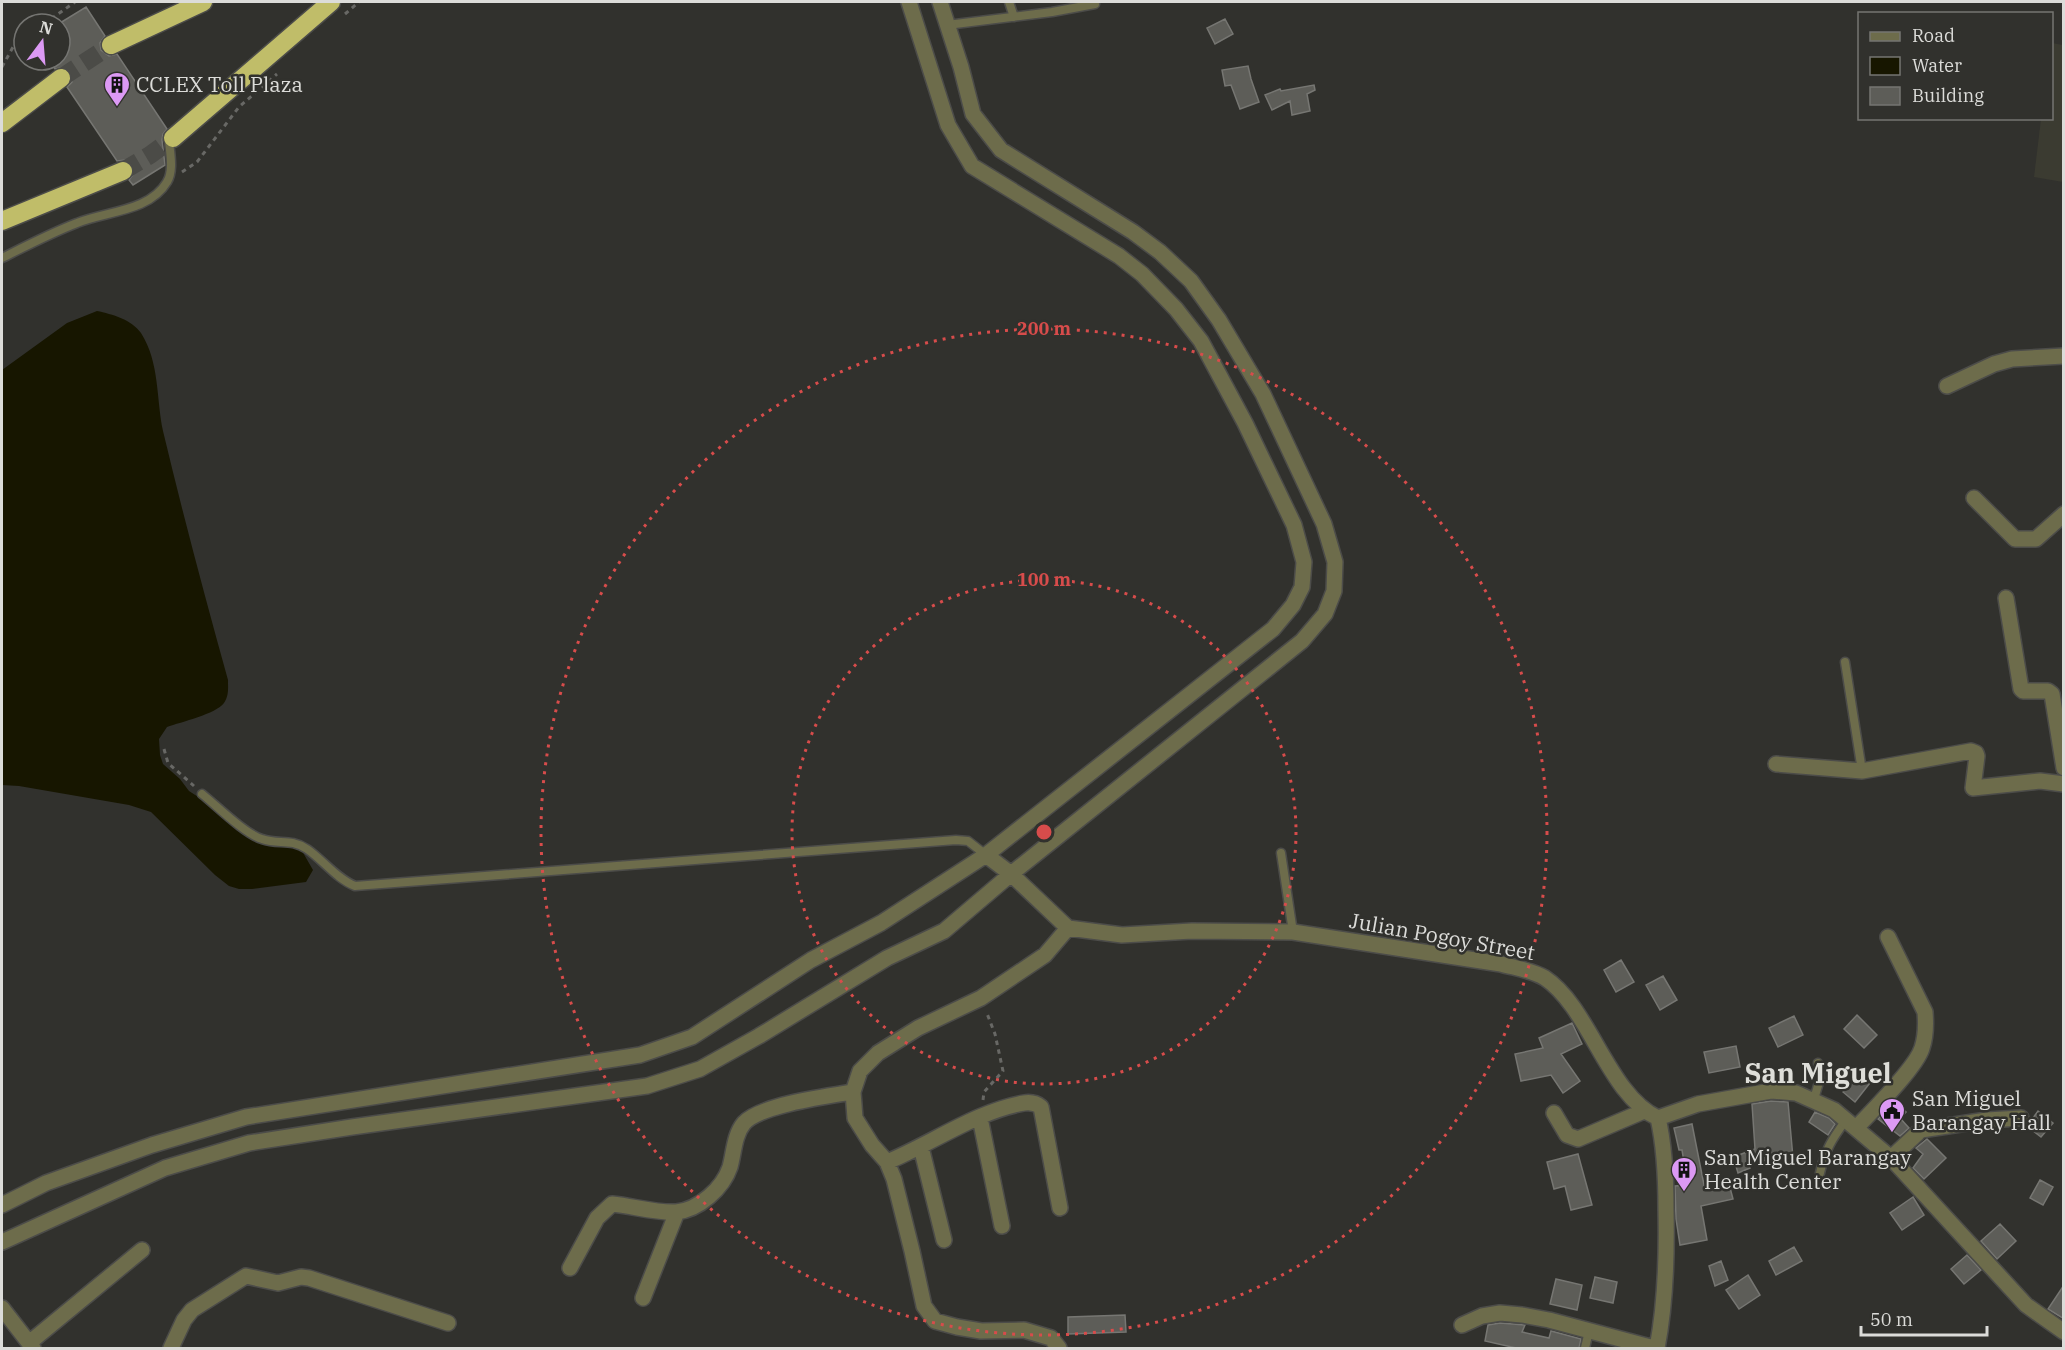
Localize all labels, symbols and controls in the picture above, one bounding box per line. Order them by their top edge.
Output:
north arrow [12,12,72,72]
legend [1858,12,2053,120]
text: N [37,16,55,39]
text: Road [1912,24,1955,47]
text: Water [1912,54,1962,77]
building icon: CCLEX Toll Plaza [102,70,132,108]
place label: CCLEX Toll Plaza [136,70,303,98]
text: Building [1912,84,1984,107]
text: 200 m [1017,317,1072,340]
text: 100 m [1017,568,1072,591]
centre of rings [1034,822,1054,842]
street label: Julian Pogoy Street [1347,906,1537,966]
district label: San Miguel [1745,1055,1892,1090]
place label: San Miguel Barangay Hall [1912,1084,2051,1136]
public building icon: San Miguel Barangay Hall [1877,1096,1907,1134]
place label: San Miguel Barangay Health Center [1704,1143,1912,1195]
building icon: San Miguel Barangay Health Center [1669,1155,1699,1193]
scale bar [1861,1299,1987,1337]
text: 50 m [1870,1308,1913,1331]

